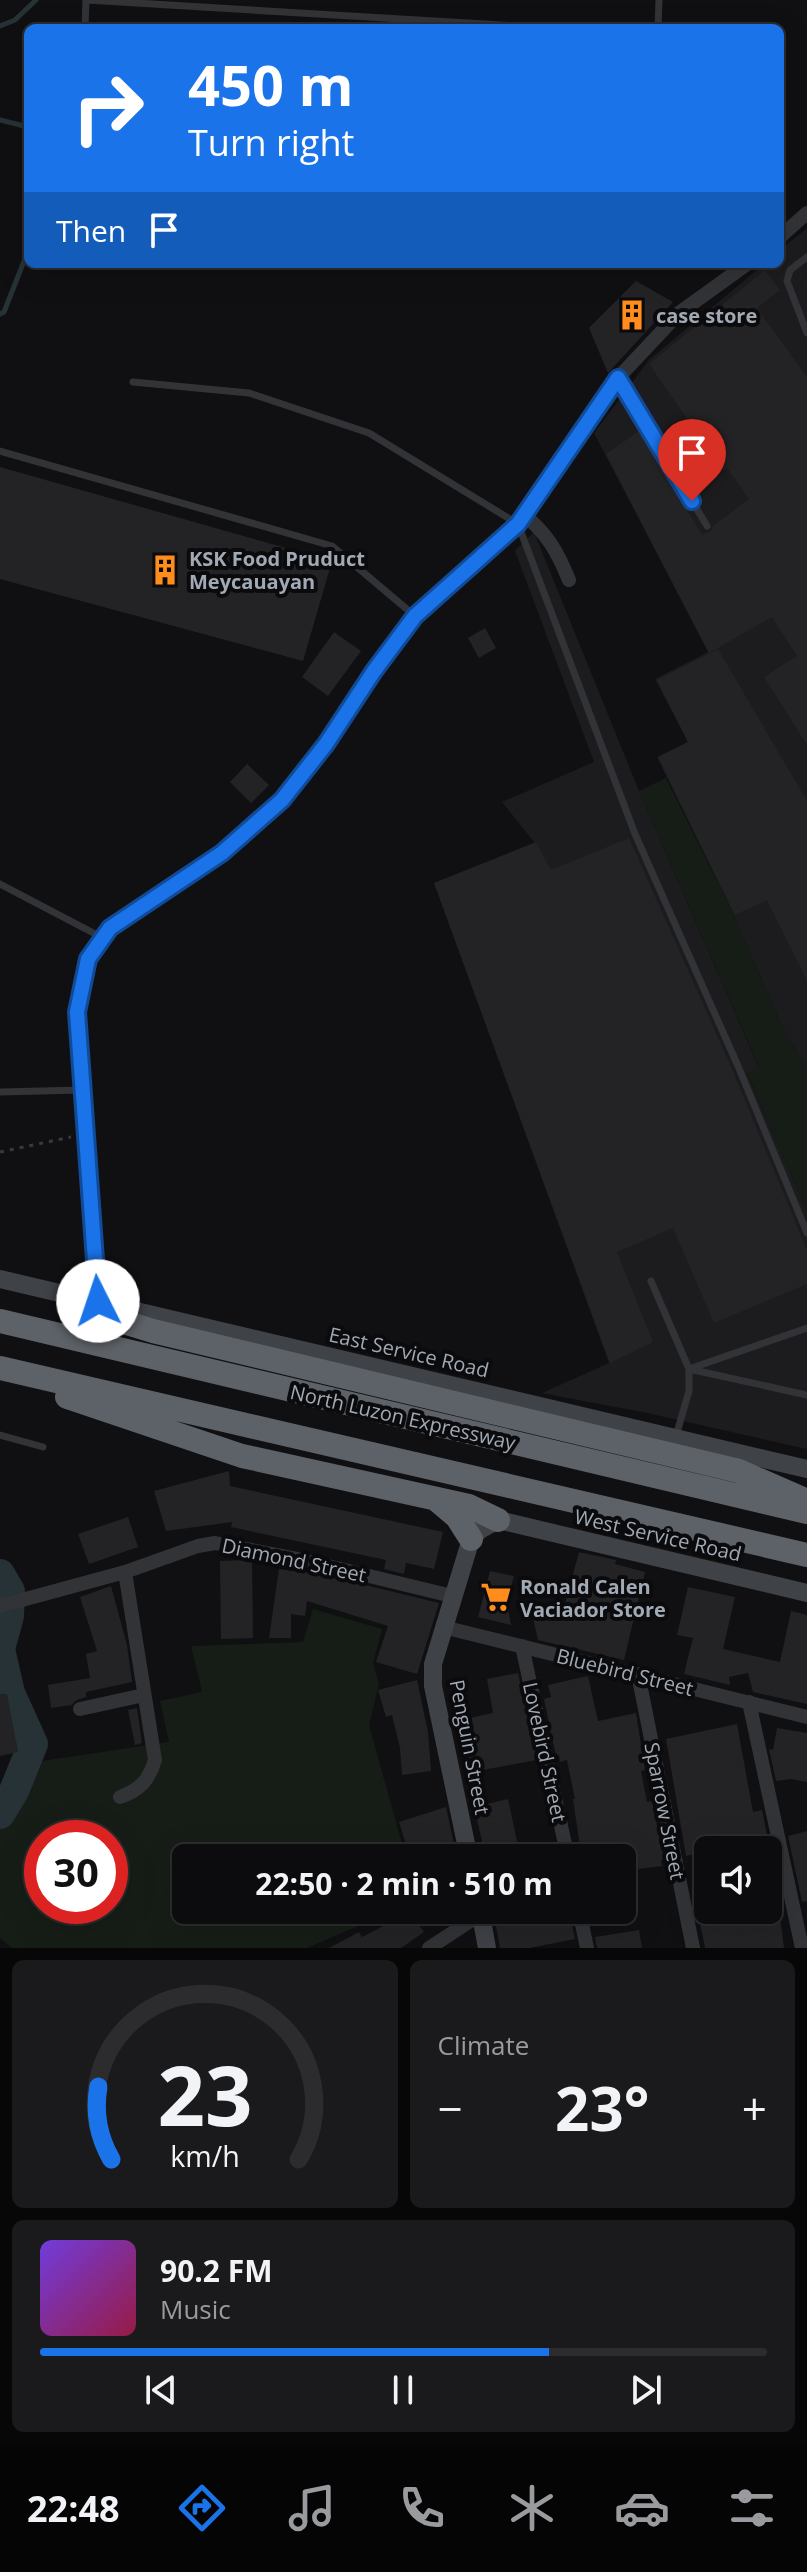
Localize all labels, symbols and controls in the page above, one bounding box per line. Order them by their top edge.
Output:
text: 450 m [188,46,354,122]
icon: right [56,56,160,160]
text: Turn right [188,118,354,167]
icon: arrive [142,208,186,252]
text: Then [56,210,126,251]
building icon: case store [615,298,649,332]
place label: case store [656,302,757,329]
pin [658,419,726,501]
icon: arrive [670,431,714,475]
place label: KSK Food Pruduct Meycauayan [189,545,365,595]
building icon: KSK Food Pruduct Meycauayan [148,553,182,587]
position arrow [56,1259,140,1343]
street label: East Service Road [326,1320,492,1384]
street label: North Luzon Expressway [288,1378,519,1456]
street label: West Service Road [572,1503,744,1567]
street label: Diamond Street [219,1532,369,1588]
place label: Ronald Calen Vaciador Store [520,1573,666,1623]
supermarket icon: Ronald Calen Vaciador Store [479,1580,513,1614]
street label: Bluebird Street [554,1642,696,1702]
street label: Penguin Street [444,1677,496,1817]
street label: Lovebird Street [517,1680,573,1824]
street label: Sparrow Street [638,1740,692,1882]
speed limit sign: 30 [24,1820,128,1924]
map controls [694,1836,782,1924]
button: sound [694,1836,782,1924]
text: 22:50 · 2 min · 510 m [255,1863,553,1904]
text: Climate [438,2027,529,2063]
text: 23 [157,2037,252,2150]
text: 23° [555,2067,649,2149]
text: − [438,2078,463,2138]
text: + [742,2078,767,2138]
text: km/h [170,2136,239,2175]
text: 90.2 FM [160,2250,273,2291]
text: Music [160,2291,231,2327]
icon: previous [139,2368,183,2412]
icon: pause [381,2368,425,2412]
icon: next [624,2368,668,2412]
icon: directions [174,2480,230,2536]
icon: music [284,2480,340,2536]
icon: phone [394,2480,450,2536]
icon: climate [504,2480,560,2536]
icon: car [614,2480,670,2536]
icon: filters [724,2480,780,2536]
text: 22:48 [27,2484,120,2533]

